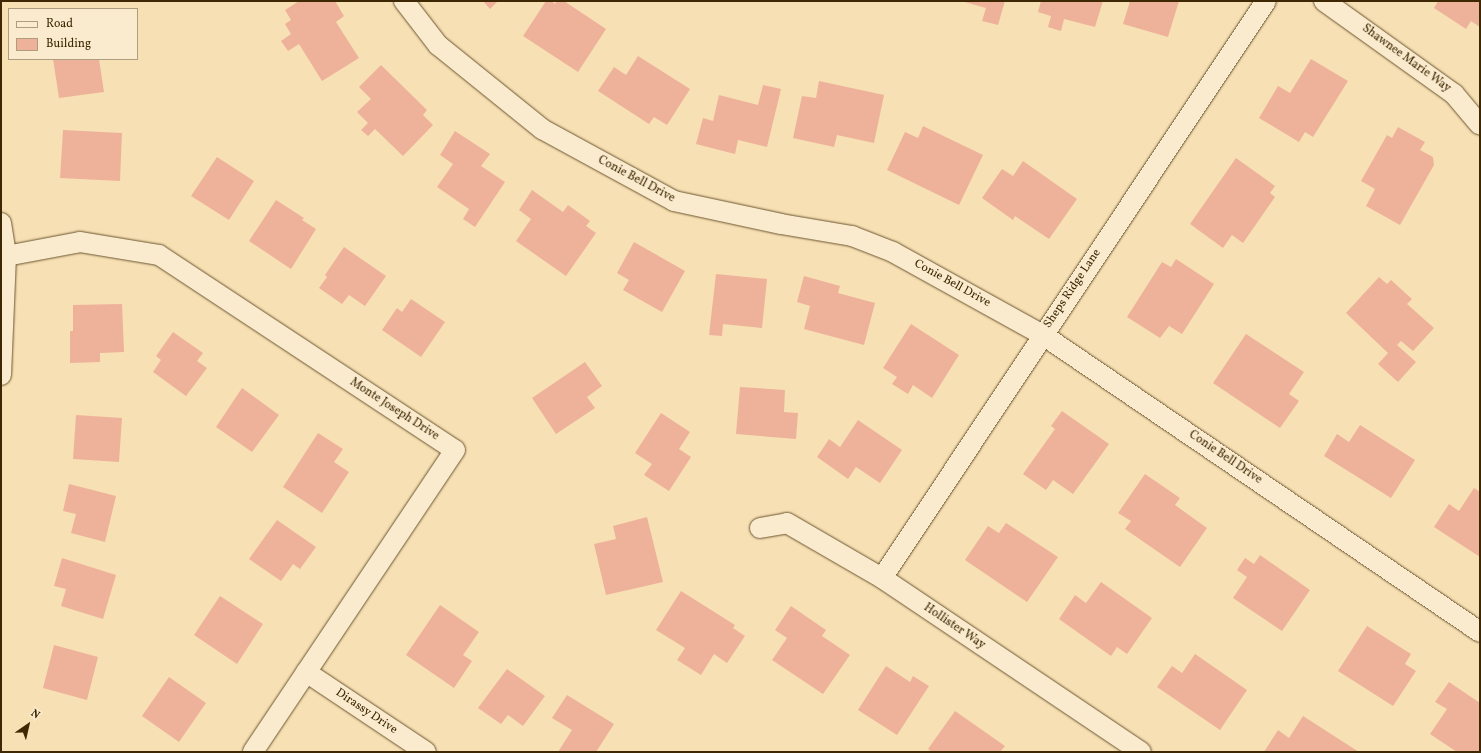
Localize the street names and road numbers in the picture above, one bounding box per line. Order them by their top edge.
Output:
street label: Shawnee Marie Way [1359,22,1453,96]
street label: Conie Bell Drive [595,154,677,206]
street label: Sheps Ridge Lane [1041,247,1105,331]
street label: Conie Bell Drive [911,257,993,311]
street label: Monte Joseph Drive [347,376,441,444]
street label: Conie Bell Drive [1186,428,1264,488]
street label: Hollister Way [920,601,988,653]
street label: Dirassy Drive [332,686,400,738]

